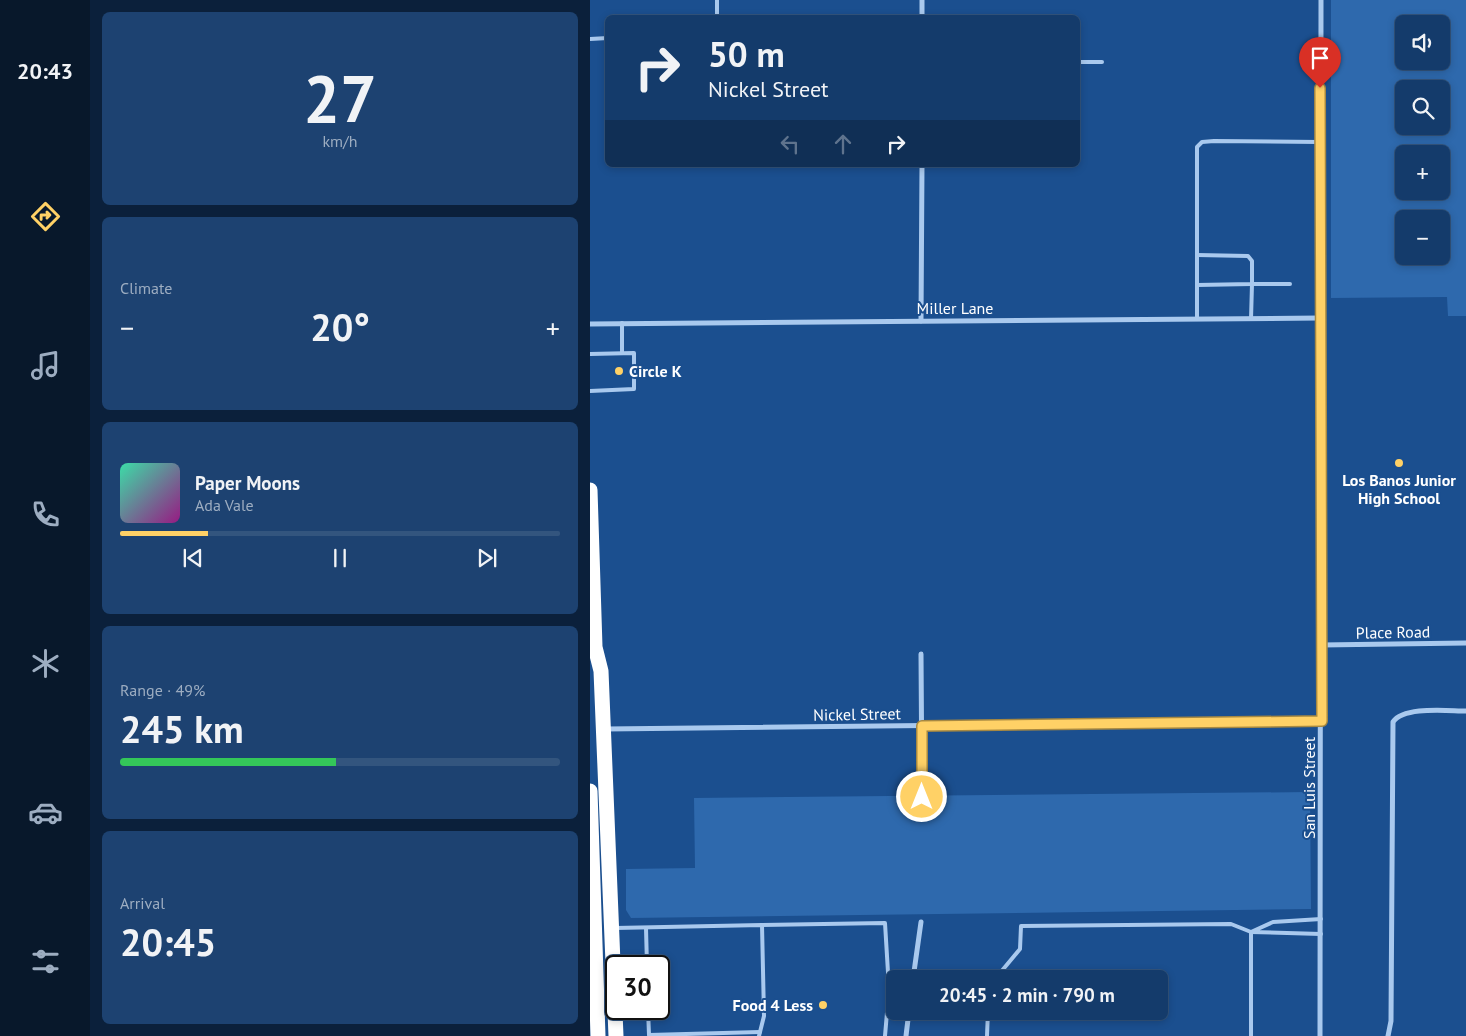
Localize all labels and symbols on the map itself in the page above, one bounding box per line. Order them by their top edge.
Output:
pin [1299,37,1341,88]
street label: Miller Lane [917,298,993,318]
place label: Circle K [629,361,682,381]
marker: Circle K [613,365,625,377]
marker: Los Banos Junior High School [1393,457,1405,469]
place label: Los Banos Junior High School [1342,470,1456,508]
street label: Place Road [1355,621,1431,643]
street label: Nickel Street [813,703,902,725]
street label: San Luis Street [1299,736,1319,839]
position arrow [895,770,947,822]
speed limit sign: 30 [605,955,670,1020]
place label: Food 4 Less [733,995,813,1015]
marker: Food 4 Less [817,999,829,1011]

